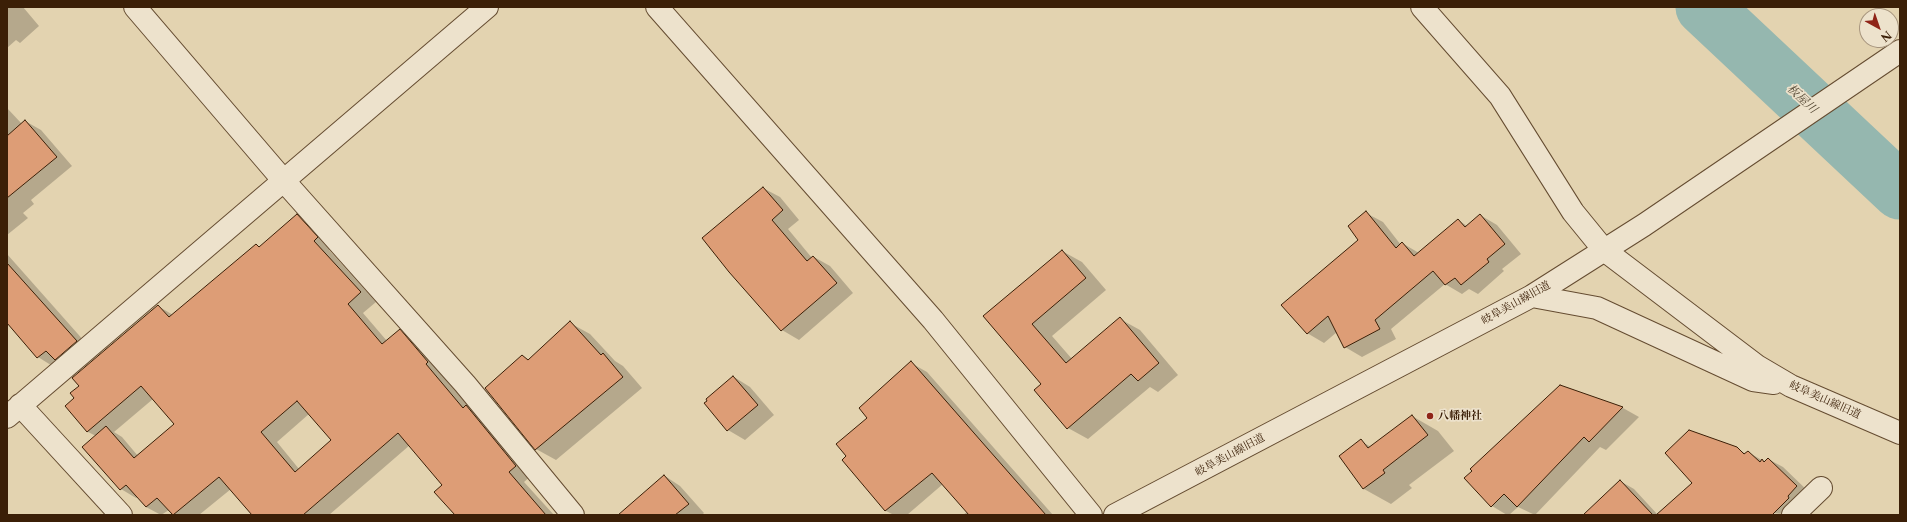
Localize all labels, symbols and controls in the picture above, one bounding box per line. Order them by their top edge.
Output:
north arrow [1859,8,1899,48]
text: N [1878,28,1894,45]
water label: 板屋川 [1784,81,1820,117]
street label: 岐阜美山線旧道 [1479,279,1553,327]
street label: 岐阜美山線旧道 [1787,378,1863,422]
place label: 八幡神社 [1438,409,1482,423]
marker: 八幡神社 [1425,411,1435,421]
street label: 岐阜美山線旧道 [1193,431,1267,479]

